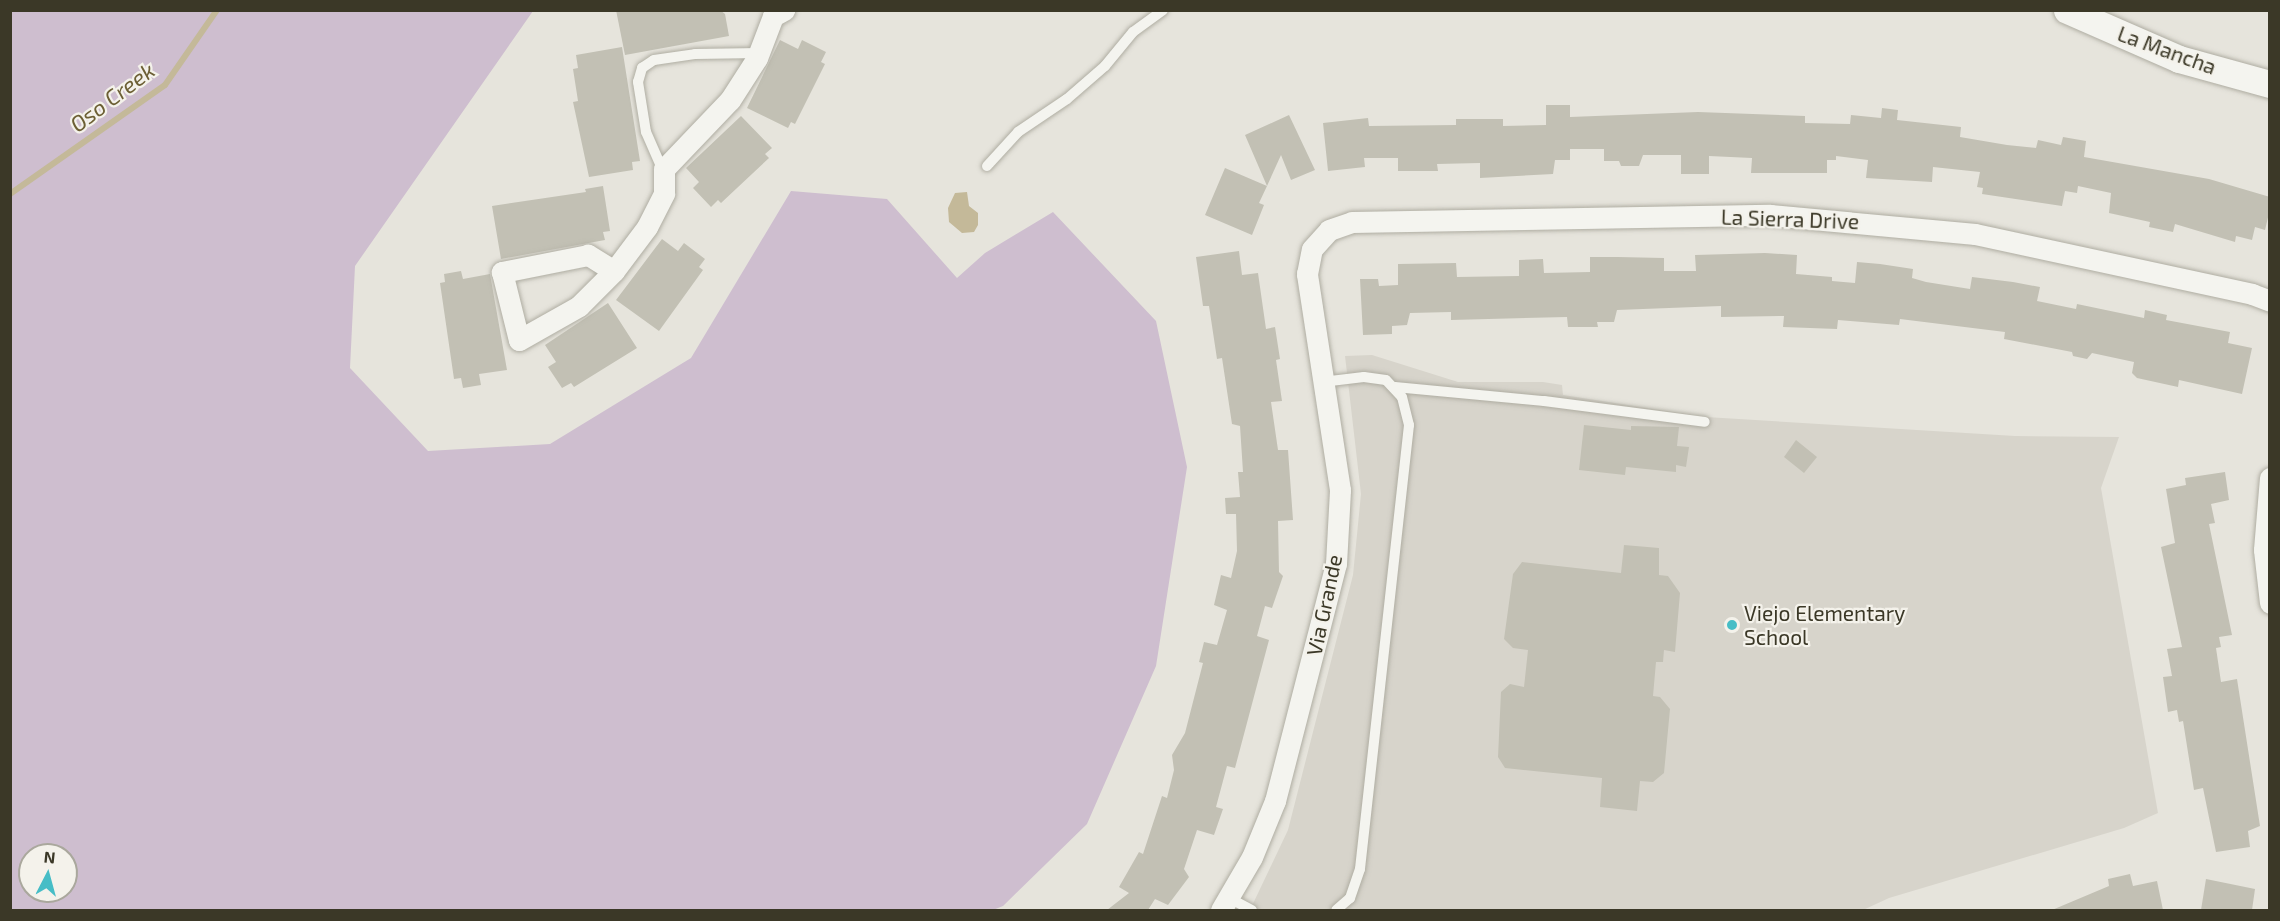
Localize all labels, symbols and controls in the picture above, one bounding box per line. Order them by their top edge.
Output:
street label: La Mancha [2114,21,2220,79]
water label: Oso Creek [64,57,160,137]
street label: La Sierra Drive [1721,204,1859,234]
street label: Via Grande [1301,552,1347,658]
place label: Viejo Elementary School [1744,600,1905,650]
marker: Viejo Elementary School [1725,618,1739,632]
north arrow [18,843,78,903]
text: N [43,847,56,867]

